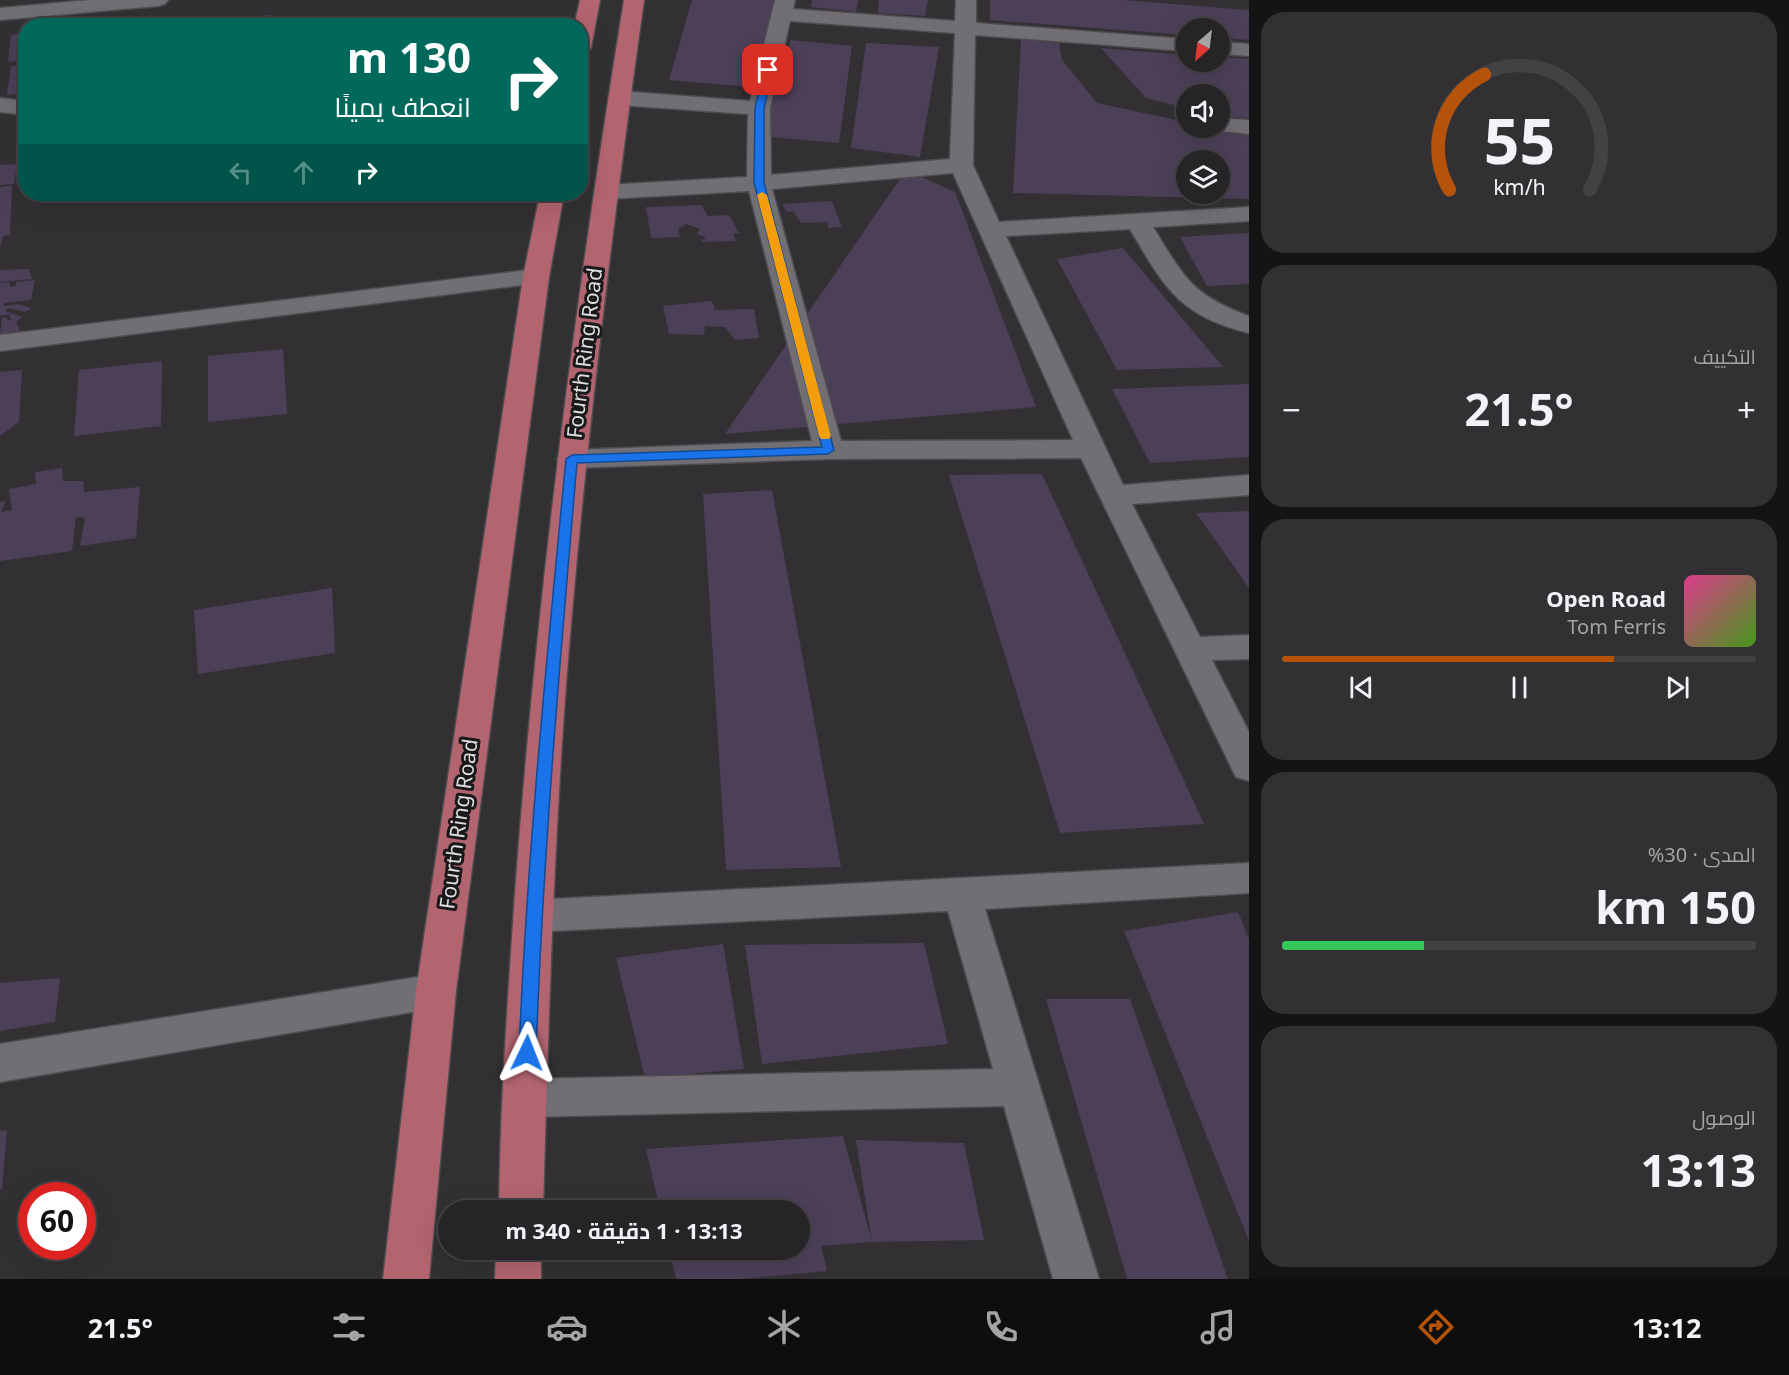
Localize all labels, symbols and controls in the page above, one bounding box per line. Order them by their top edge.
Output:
north arrow [1176,18,1230,72]
map controls [1176,18,1230,204]
text: 130 m [347,28,471,85]
icon: right [492,42,570,120]
pin [742,44,793,95]
icon: arrive [751,53,784,86]
button: sound [1176,84,1230,138]
text: انعطف يمينًا [334,88,471,125]
text: 55 [1483,97,1555,182]
button: layers [1176,150,1230,204]
icon: left [224,156,257,189]
icon: ahead [287,156,320,189]
icon: right [350,156,383,189]
text: km/h [1493,172,1545,201]
street label: Fourth Ring Road [560,266,608,440]
text: التكييف [1693,343,1756,370]
text: 21.5° [1465,378,1573,439]
text: − [1282,387,1301,432]
text: + [1737,387,1756,432]
text: Open Road [1546,583,1666,613]
text: Tom Ferris [1567,613,1666,640]
icon: previous [1345,671,1378,704]
icon: pause [1503,671,1536,704]
icon: next [1661,671,1694,704]
street label: Fourth Ring Road [432,737,484,911]
text: المدى · 30% [1648,841,1756,868]
text: 150 km [1595,876,1756,937]
position arrow [495,1021,559,1085]
text: الوصول [1692,1104,1756,1131]
text: 13:13 [1640,1139,1756,1200]
speed limit sign: 60 [18,1182,96,1260]
text: 13:13 · 1 دقيقة · 340 m [505,1215,743,1245]
icon: filters [328,1306,370,1348]
icon: car [546,1306,588,1348]
icon: climate [763,1306,805,1348]
icon: phone [980,1306,1022,1348]
icon: music [1197,1306,1239,1348]
icon: directions [1415,1306,1457,1348]
text: 21.5° [88,1309,153,1346]
text: 13:12 [1632,1309,1701,1346]

